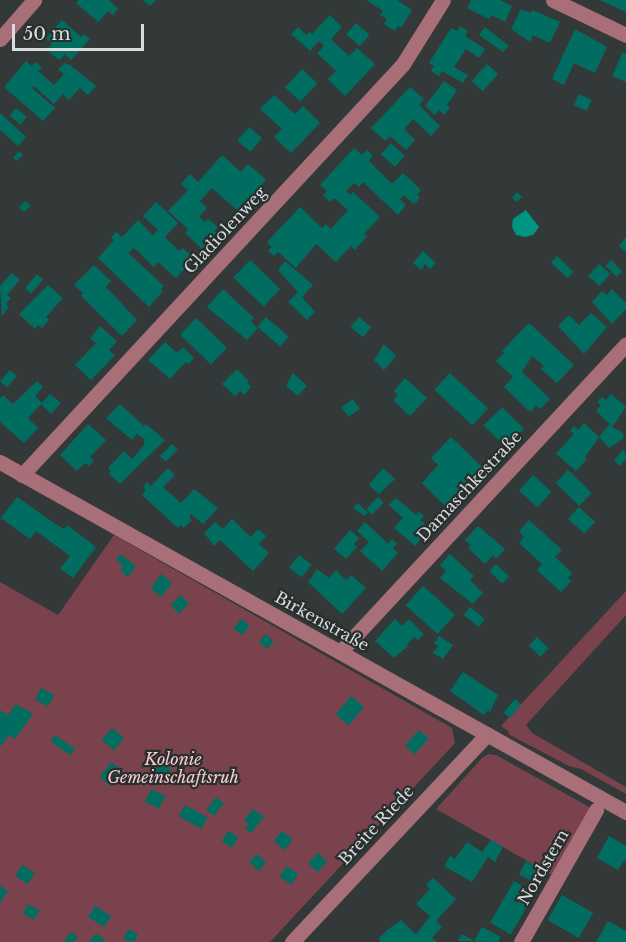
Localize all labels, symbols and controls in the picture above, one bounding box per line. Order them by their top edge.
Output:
scale bar [15,12,147,50]
text: 50 m [23,23,71,45]
street label: Gladiolenweg [180,183,270,277]
street label: Damaschkestraße [413,427,525,545]
street label: Birkenstraße [272,587,372,655]
park label: Kolonie Gemeinschaftsruh [107,749,239,787]
street label: Breite Riede [334,781,418,869]
street label: Nordstern [514,826,572,908]

